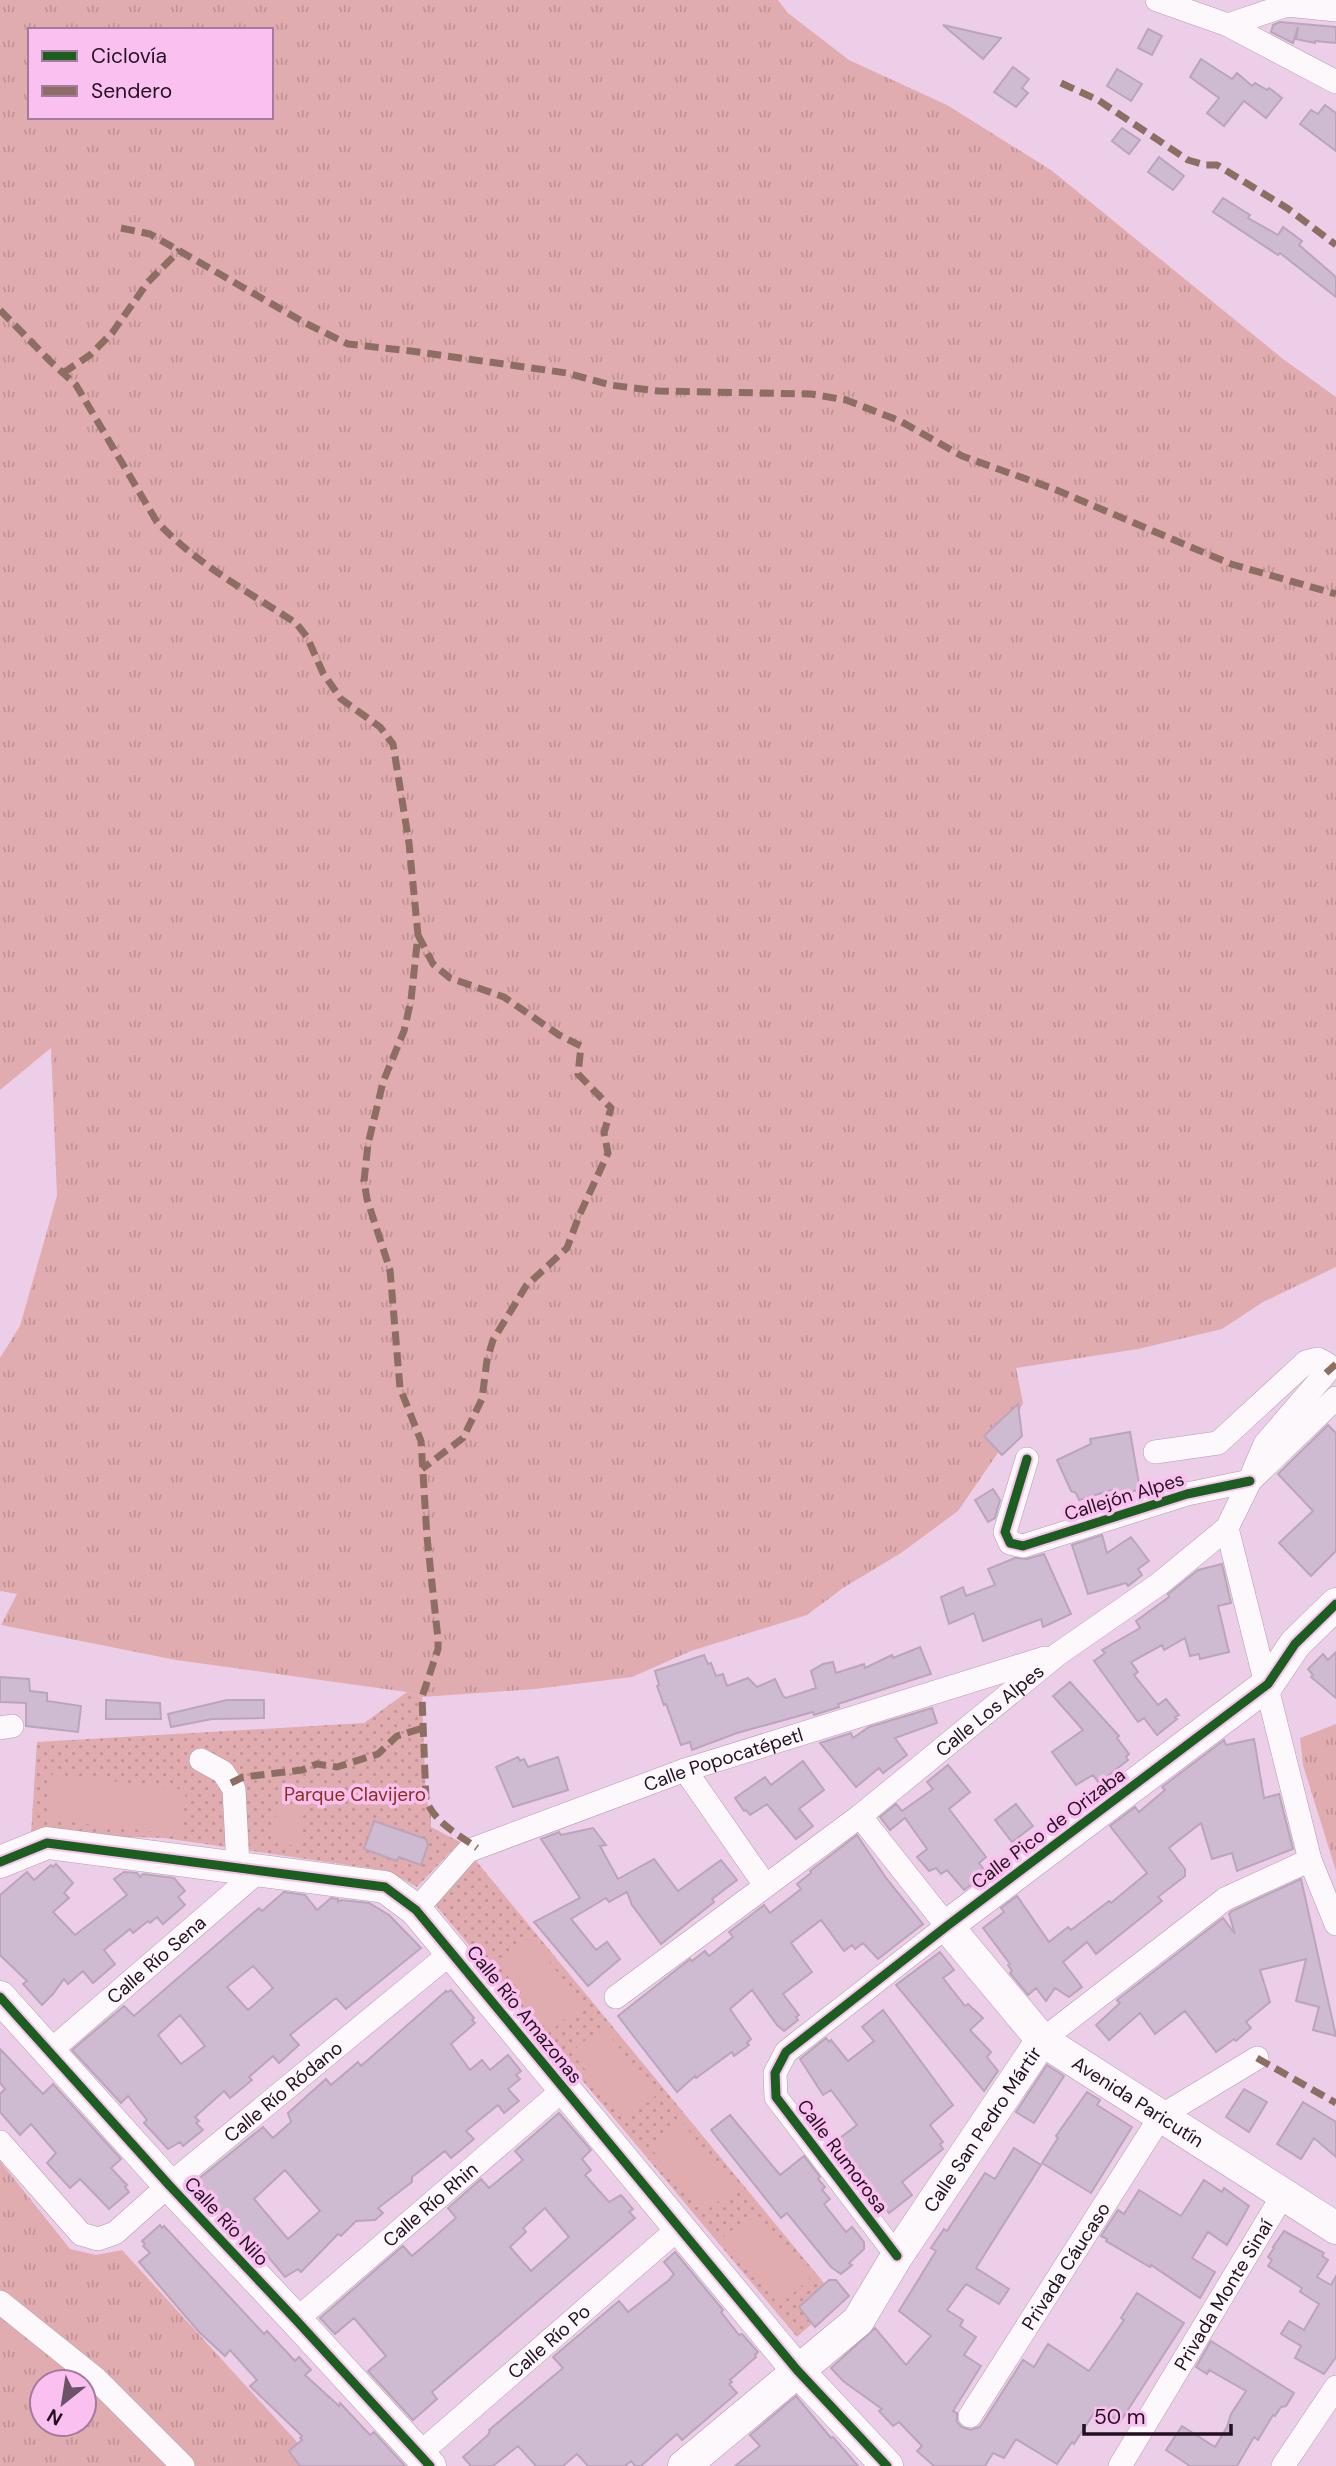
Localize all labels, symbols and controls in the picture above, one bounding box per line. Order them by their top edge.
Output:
legend [28,28,273,119]
text: Ciclovía [91,42,167,70]
text: Sendero [91,77,172,105]
street label: Callejón Alpes [1061,1466,1187,1527]
street label: Calle Los Alpes [930,1659,1049,1762]
street label: Calle Popocatépetl [640,1722,806,1797]
street label: Calle Pico de Orizaba [966,1762,1130,1894]
park label: Parque Clavijero [284,1782,426,1807]
street label: Calle Río Sena [101,1910,211,2010]
street label: Calle Río Amazonas [461,1940,588,2089]
street label: Calle Río Ródano [219,2035,348,2148]
street label: Calle San Pedro Mártir [918,2042,1047,2217]
street label: Avenida Paricutín [1067,2050,1208,2153]
street label: Calle Rumorosa [792,2094,894,2218]
street label: Calle Río Rhin [378,2157,483,2253]
street label: Calle Río Nilo [179,2171,274,2271]
street label: Privada Cáucaso [1016,2198,1116,2335]
street label: Privada Monte Sinaí [1168,2214,1279,2375]
street label: Calle Río Po [502,2299,596,2384]
north arrow [28,2368,98,2438]
scale bar [1084,2392,1231,2436]
text: N [42,2403,67,2432]
text: 50 m [1094,2403,1145,2431]

